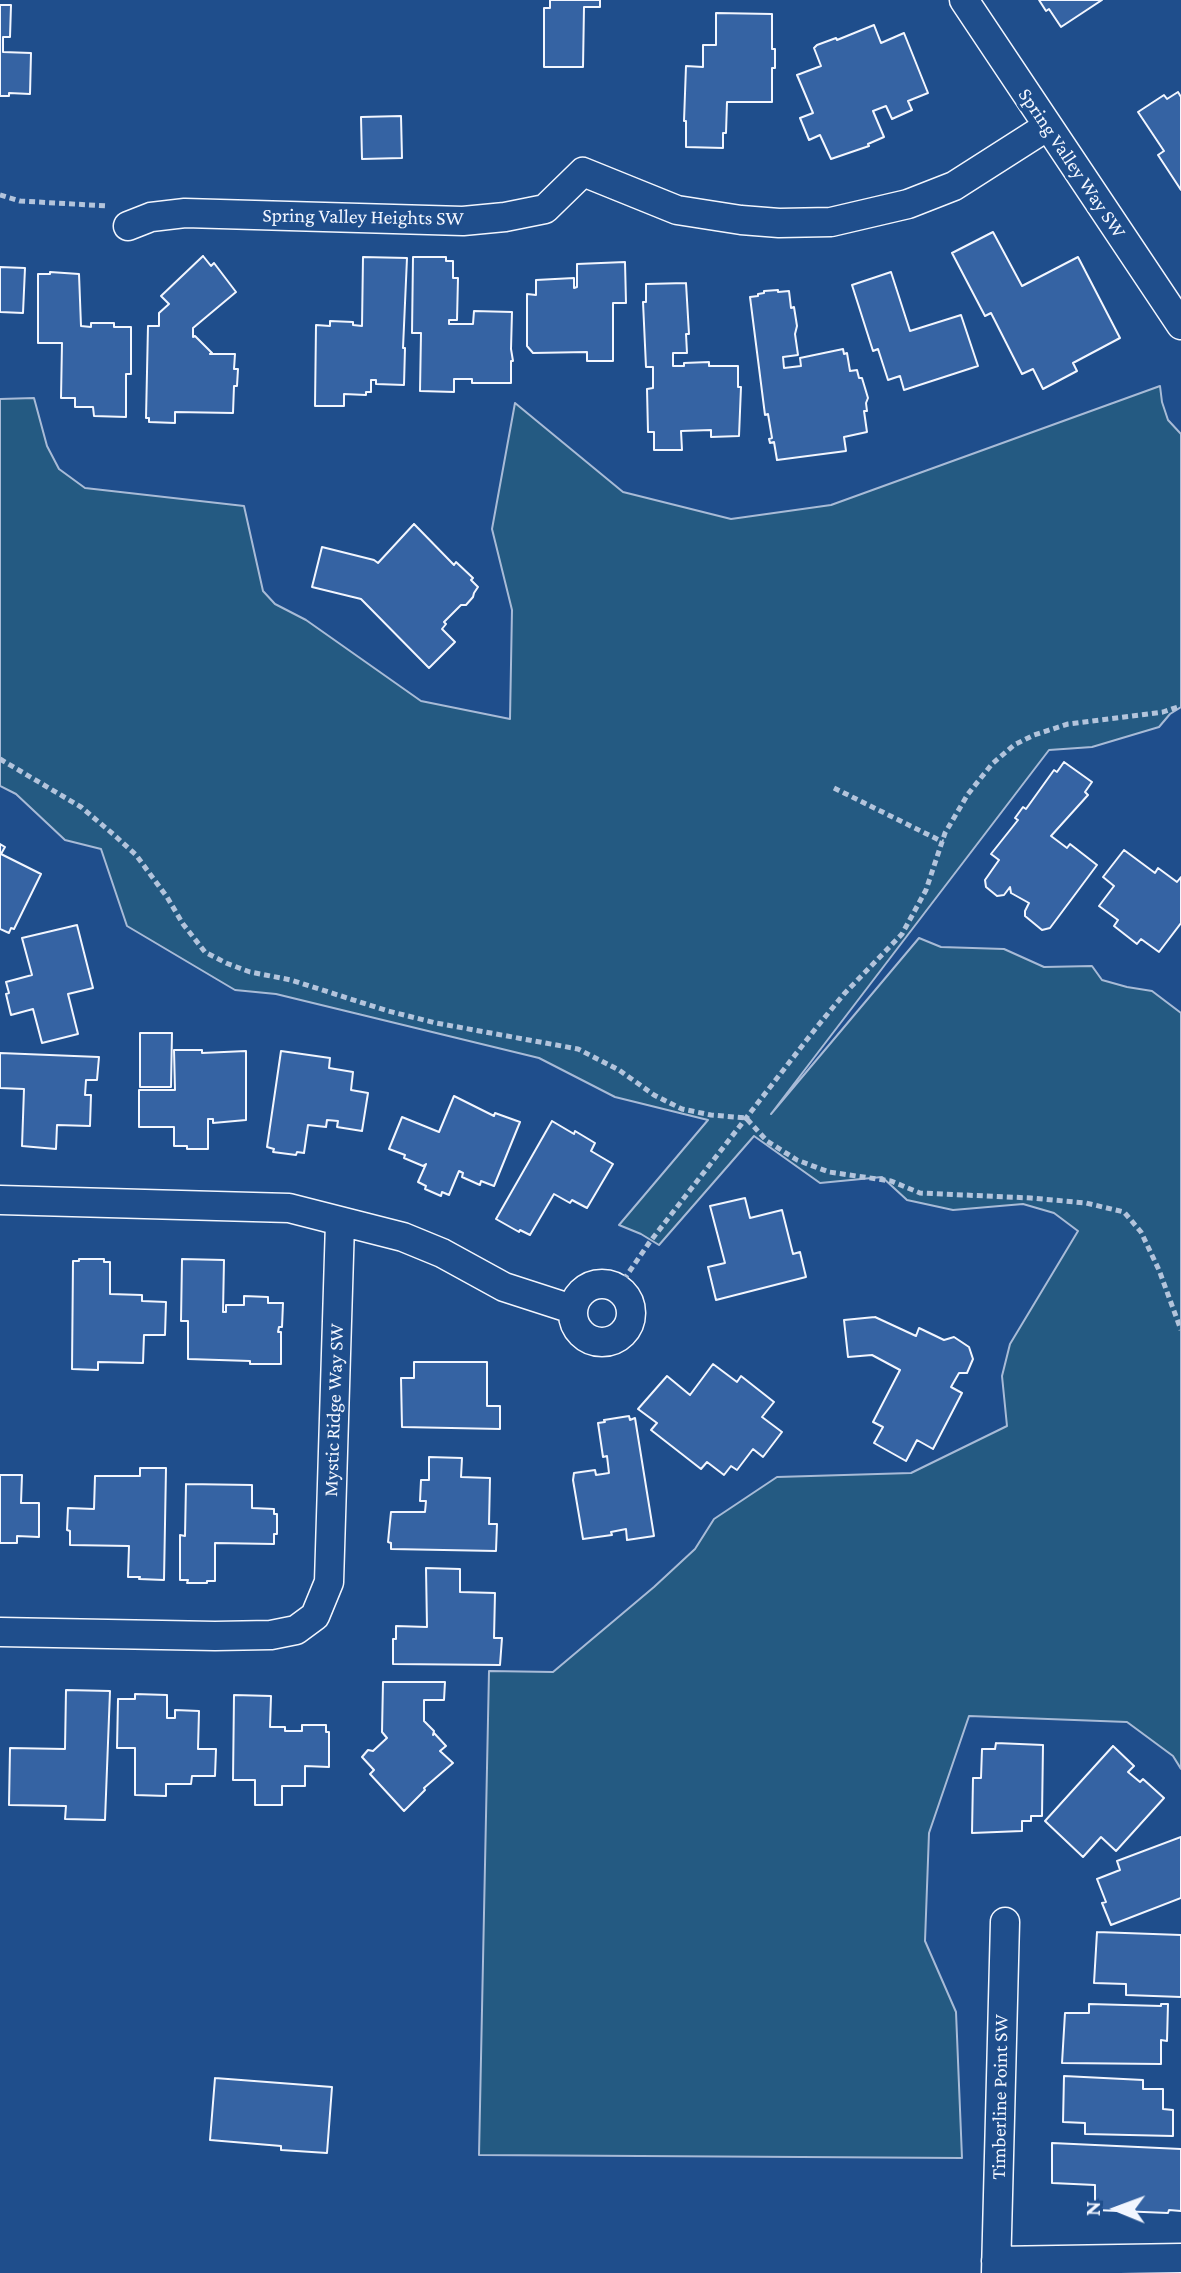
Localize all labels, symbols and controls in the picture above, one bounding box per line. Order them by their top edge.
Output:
street label: Spring Valley Way SW [1013,84,1131,242]
street label: Spring Valley Heights SW [262,203,464,231]
street label: Mystic Ridge Way SW [319,1323,349,1497]
street label: Timberline Point SW [987,2014,1013,2180]
north arrow [1077,2169,1157,2249]
text: N [1080,2201,1105,2216]

